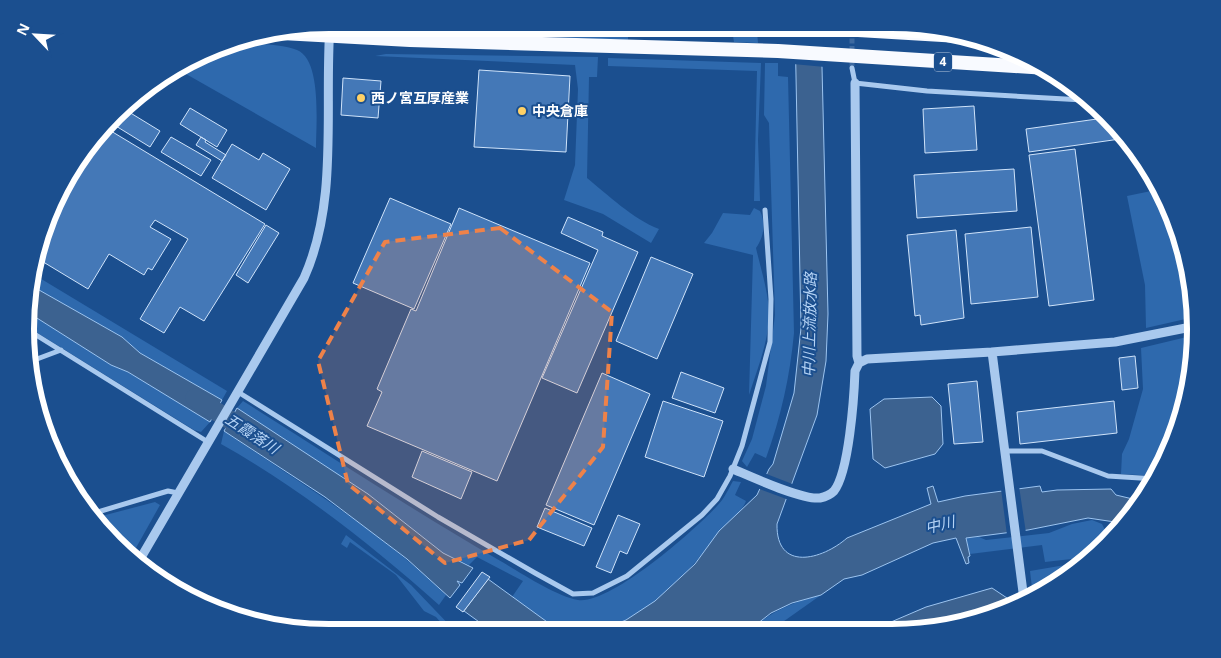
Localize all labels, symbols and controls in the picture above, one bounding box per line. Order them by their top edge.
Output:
north arrow [10,10,60,60]
text: N [12,20,34,38]
road number: 4 [934,52,952,72]
place label: 西ノ宮互厚産業 [371,88,469,107]
marker: 西ノ宮互厚産業 [355,92,367,104]
place label: 中央倉庫 [532,101,588,120]
marker: 中央倉庫 [516,105,528,117]
water label: 中川上流放水路 [798,270,820,378]
water label: 五霞落川 [222,408,285,459]
water label: 中川 [923,510,959,537]

